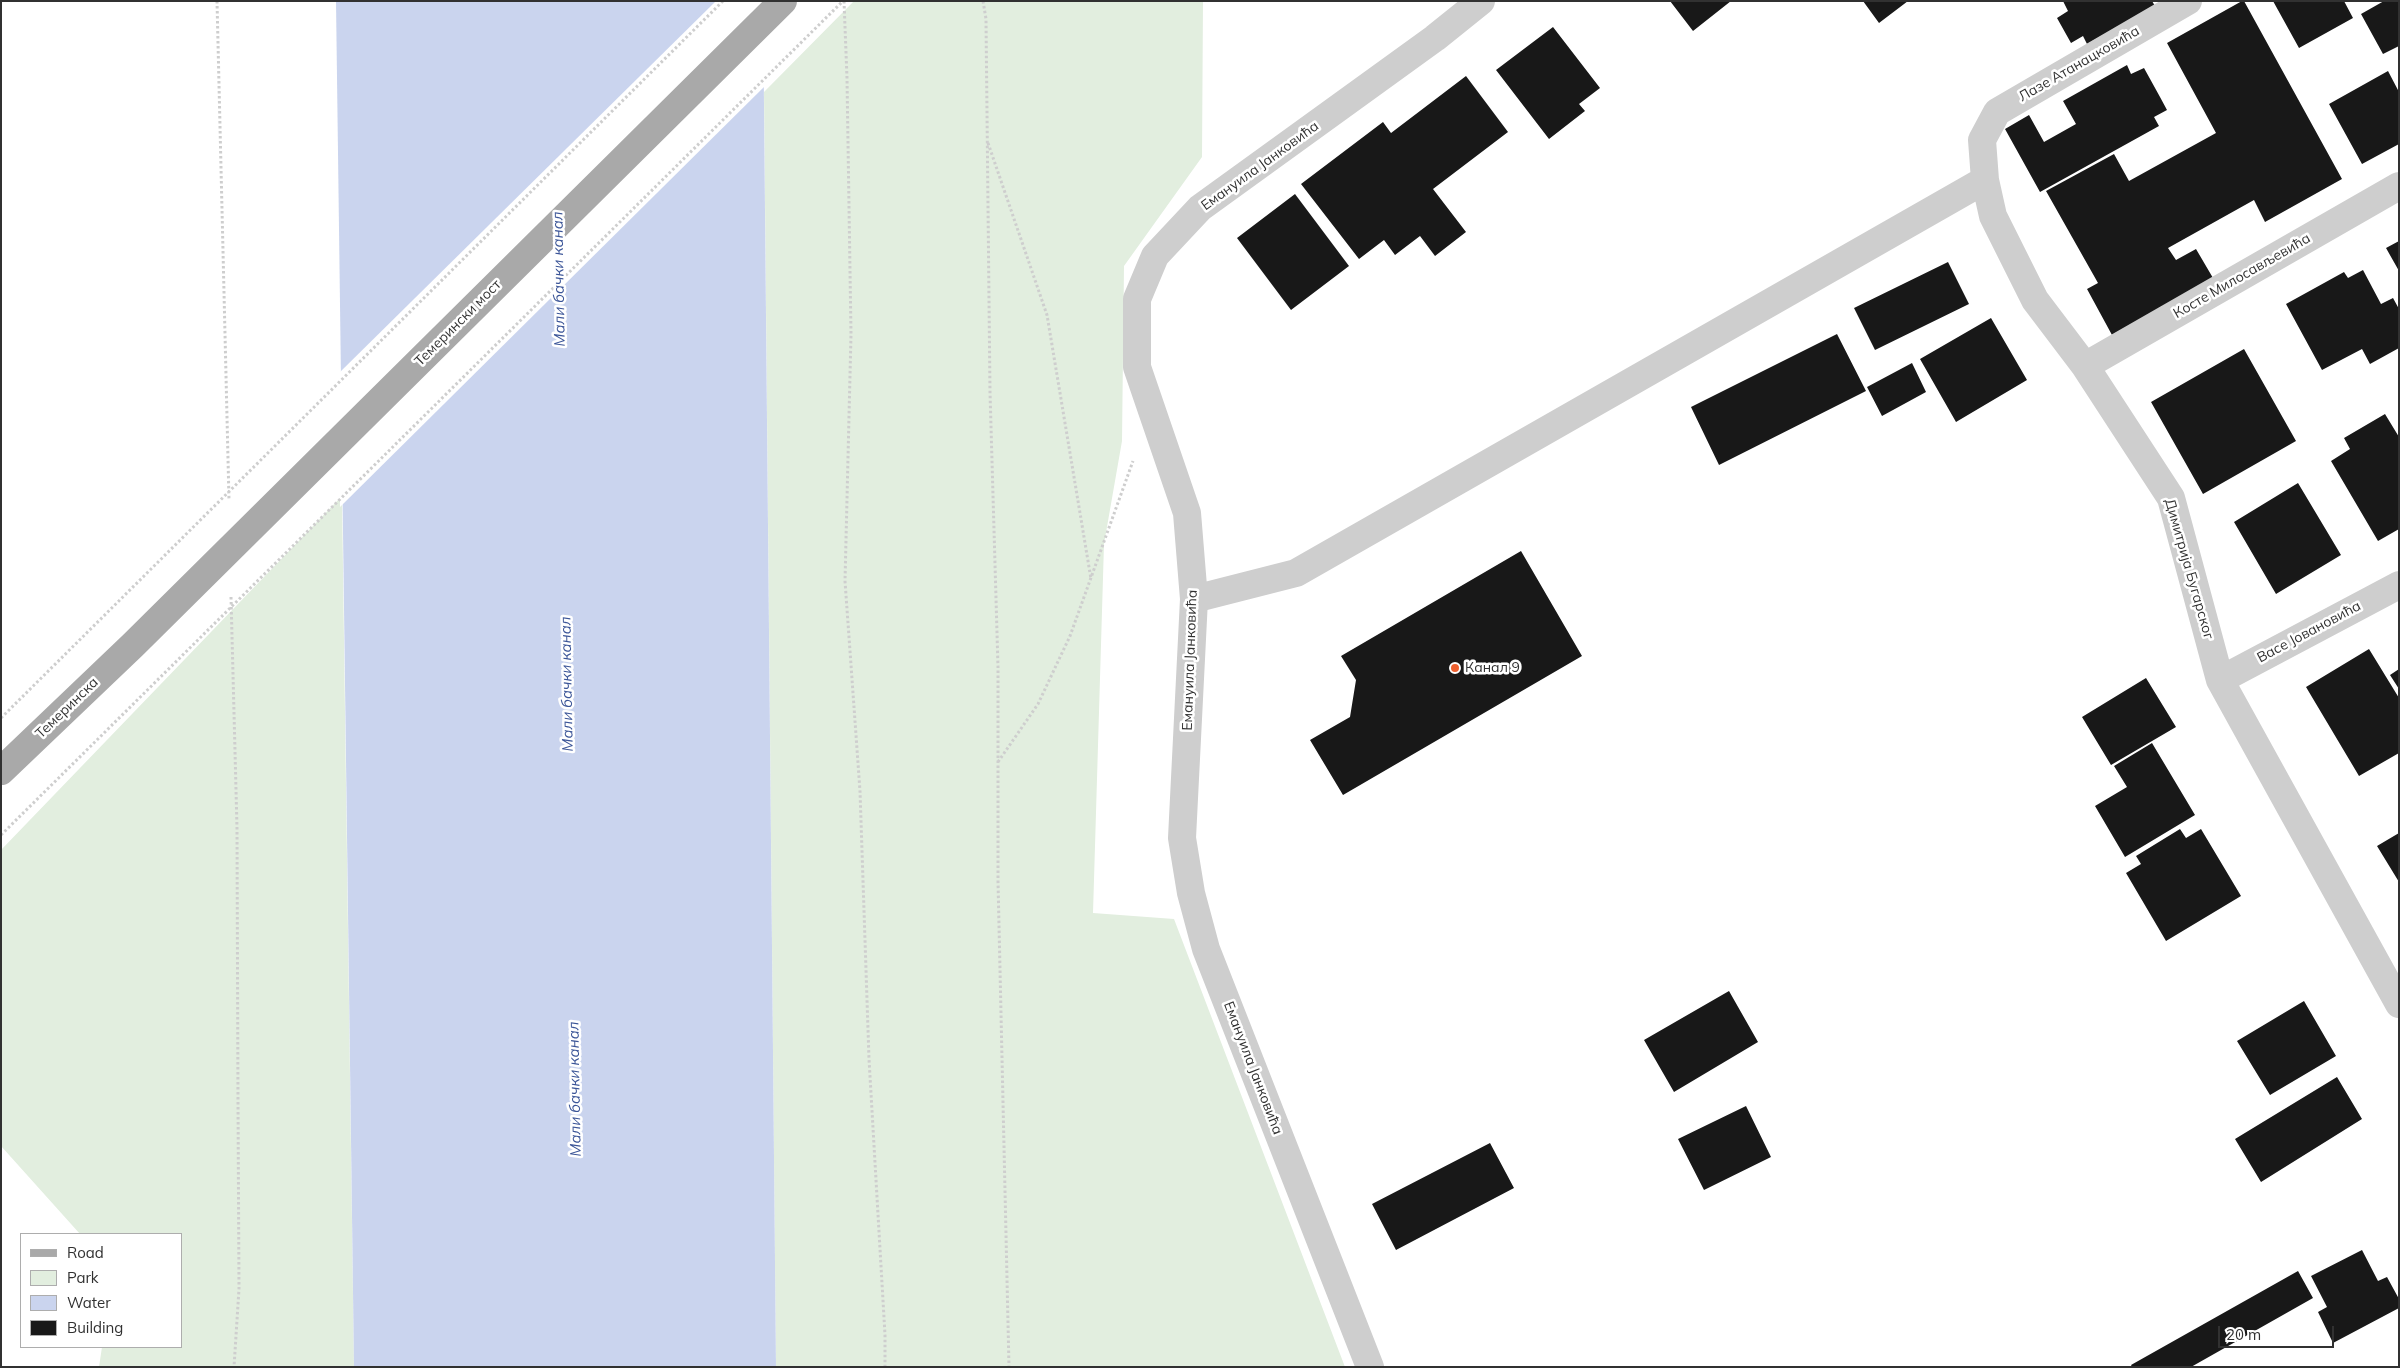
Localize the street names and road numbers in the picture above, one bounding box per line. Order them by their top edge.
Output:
street label: Лазе Атанацковића [2016,23,2142,105]
street label: Емануила Јанковића [1198,118,1322,214]
street label: Косте Милосављевића [2170,230,2314,322]
street label: Темерински мост [411,276,505,370]
street label: Димитрија Бугарског [2161,497,2217,641]
street label: Емануила Јанковића [1179,589,1201,731]
street label: Васе Јовановића [2254,598,2364,666]
street label: Темеринска [32,674,102,742]
street label: Емануила Јанковића [1220,999,1286,1137]

